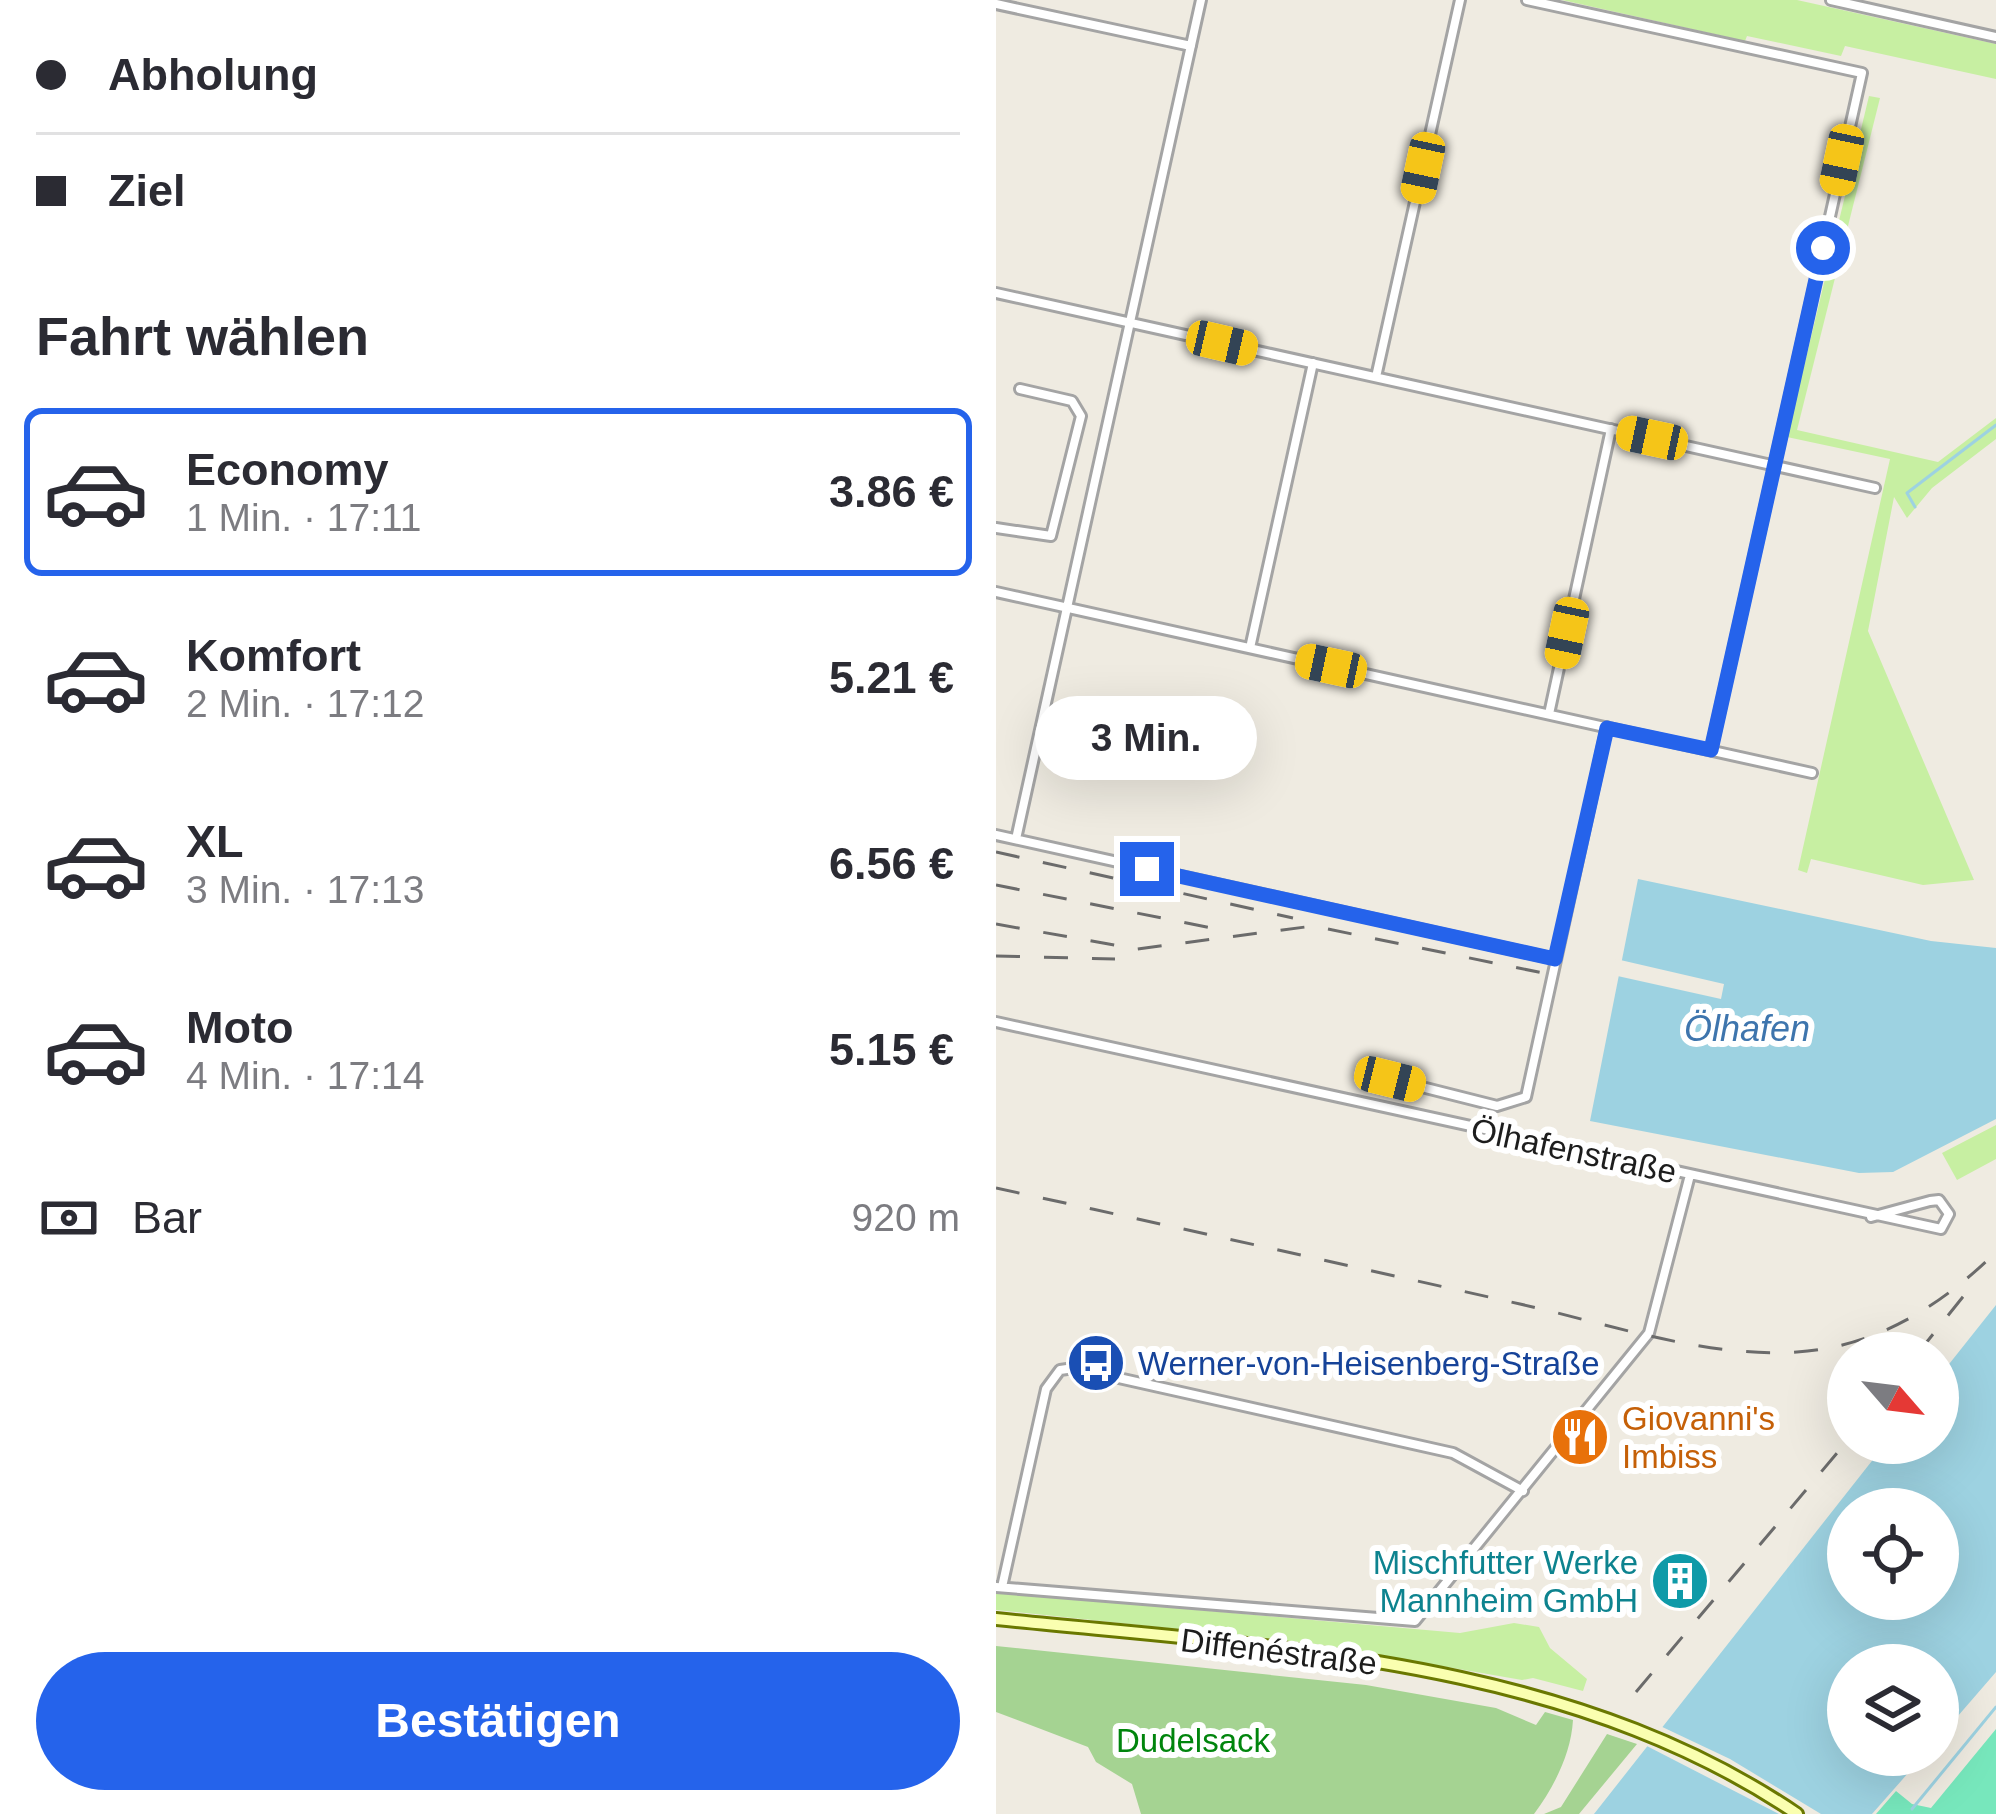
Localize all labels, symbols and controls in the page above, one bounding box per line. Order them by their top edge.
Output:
text: Abholung [108,49,318,100]
car [1817,121,1867,199]
car [1398,129,1448,207]
text: Ziel [108,165,186,216]
route start [1796,221,1850,275]
text: Fahrt wählen [36,306,369,366]
car [1183,317,1261,369]
car [1613,413,1691,463]
icon: car [42,438,150,546]
text: Economy [186,444,389,495]
text: 3.86 € [829,466,954,517]
text: 1 Min. · 17:11 [186,496,422,539]
car [1542,594,1592,672]
icon: car [42,624,150,732]
text: Komfort [186,630,361,681]
car [1292,641,1370,691]
text: 5.21 € [829,652,954,703]
text: 2 Min. · 17:12 [186,682,424,725]
callout: 3 Min. [1036,695,1258,779]
text: 3 Min. [1091,716,1201,759]
icon: car [42,810,150,918]
text: XL [186,816,244,867]
text: 6.56 € [829,838,954,889]
route end [1120,842,1174,896]
text: 3 Min. · 17:13 [186,868,424,911]
icon: car [42,996,150,1104]
text: Moto [186,1002,293,1053]
water label: Ölhafen [1684,1008,1810,1049]
text: 5.15 € [829,1024,954,1075]
car [1351,1053,1429,1105]
text: 4 Min. · 17:14 [186,1054,424,1097]
street label: Ölhafenstraße [1468,1111,1680,1190]
icon: cash [36,1185,102,1251]
text: Bar [132,1192,202,1243]
text: 920 m [852,1196,960,1239]
bus stop icon: Werner-von-Heisenberg-Straße [1065,1332,1127,1394]
north arrow [1827,1332,1959,1464]
map controls [1827,1332,1959,1776]
place label: Werner-von-Heisenberg-Straße [1138,1345,1600,1382]
place label: Giovanni's Imbiss [1622,1400,1775,1475]
restaurant icon: Giovanni's Imbiss [1549,1406,1611,1468]
button: locate [1827,1488,1959,1620]
place label: Mischfutter Werke Mannheim GmbH [1373,1544,1638,1619]
building icon: Mischfutter Werke Mannheim GmbH [1649,1550,1711,1612]
street label: Diffenéstraße [1179,1621,1379,1682]
button: layers [1827,1644,1959,1776]
button: Bestätigen [36,1652,960,1790]
park label: Dudelsack [1116,1722,1271,1759]

